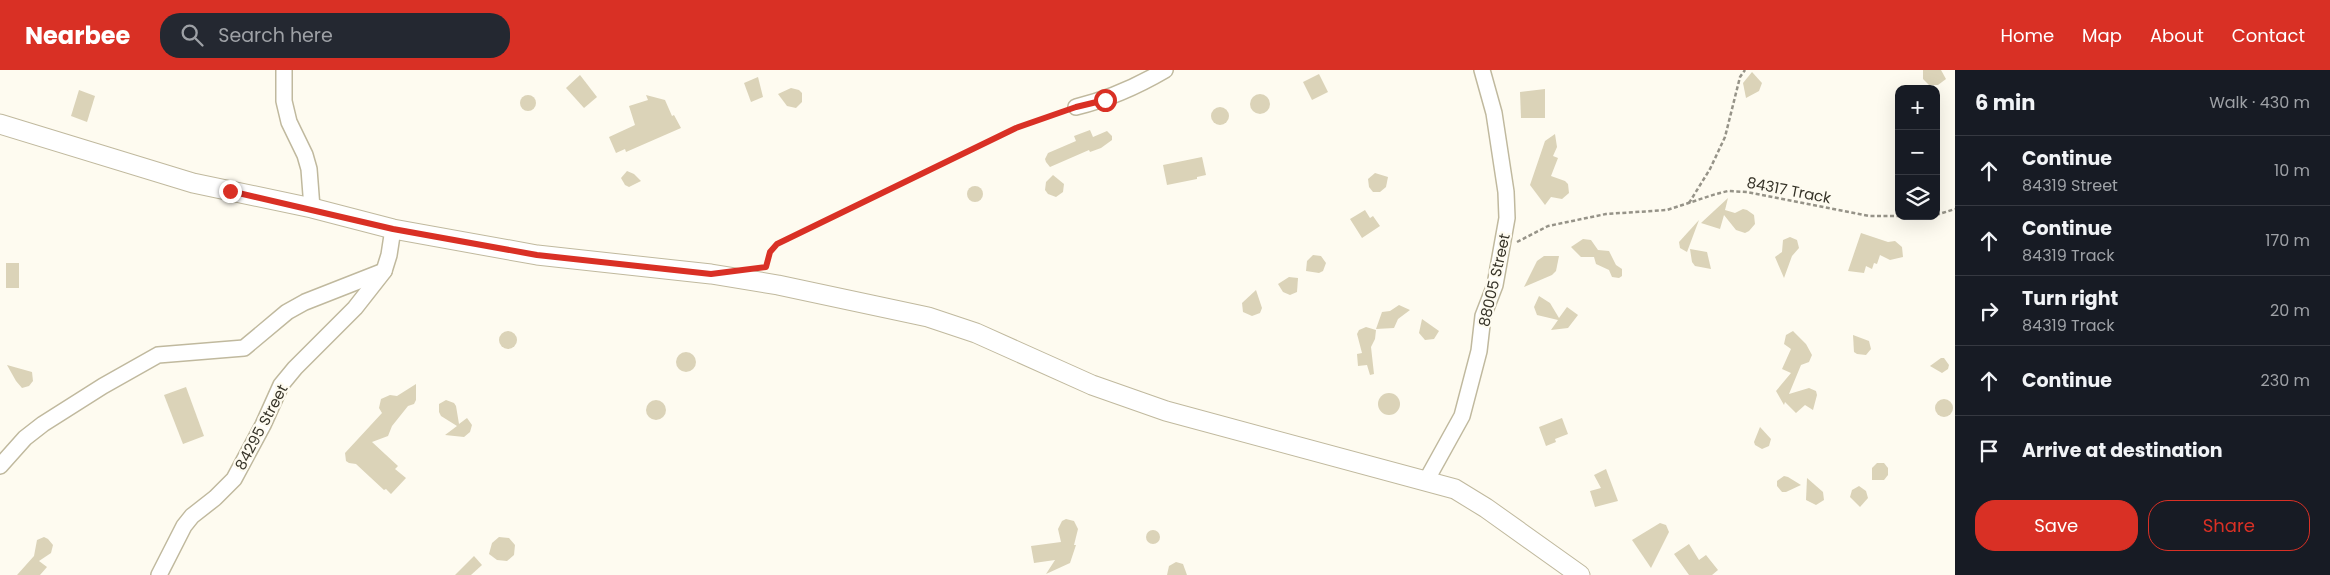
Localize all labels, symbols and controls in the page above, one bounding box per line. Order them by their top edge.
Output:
search box [160,13,510,58]
text: Nearbee [25,19,130,52]
icon: search [178,21,206,49]
text: Search here [218,22,333,49]
text: Home [2000,23,2054,48]
text: Map [2082,23,2122,48]
text: About [2150,23,2204,48]
text: Contact [2232,23,2305,48]
map controls [1895,85,1940,220]
button: + [1895,85,1940,130]
text: 6 min [1975,88,2035,117]
route start [1094,89,1117,112]
text: Walk · 430 m [2209,91,2310,114]
button: − [1895,130,1940,175]
text: Continue [2022,145,2112,172]
icon: ahead [1975,157,2003,185]
text: 10 m [2274,159,2310,182]
street label: 84317 Track [1745,172,1833,209]
text: 84319 Street [2022,174,2118,197]
button: layers [1895,175,1940,220]
route end [219,180,242,203]
text: Continue [2022,215,2112,242]
icon: ahead [1975,227,2003,255]
text: 170 m [2265,229,2310,252]
street label: 88005 Street [1473,231,1515,329]
text: 84319 Track [2022,244,2114,267]
text: Turn right [2022,285,2118,312]
icon: right [1975,297,2003,325]
text: 20 m [2270,299,2310,322]
text: 84319 Track [2022,314,2114,337]
icon: ahead [1975,367,2003,395]
text: Continue [2022,367,2112,394]
text: 230 m [2261,369,2310,392]
street label: 84295 Street [230,380,292,474]
icon: arrive [1975,437,2003,465]
text: Arrive at destination [2022,437,2223,464]
button: Save [1975,500,2138,551]
button: Share [2148,500,2310,551]

